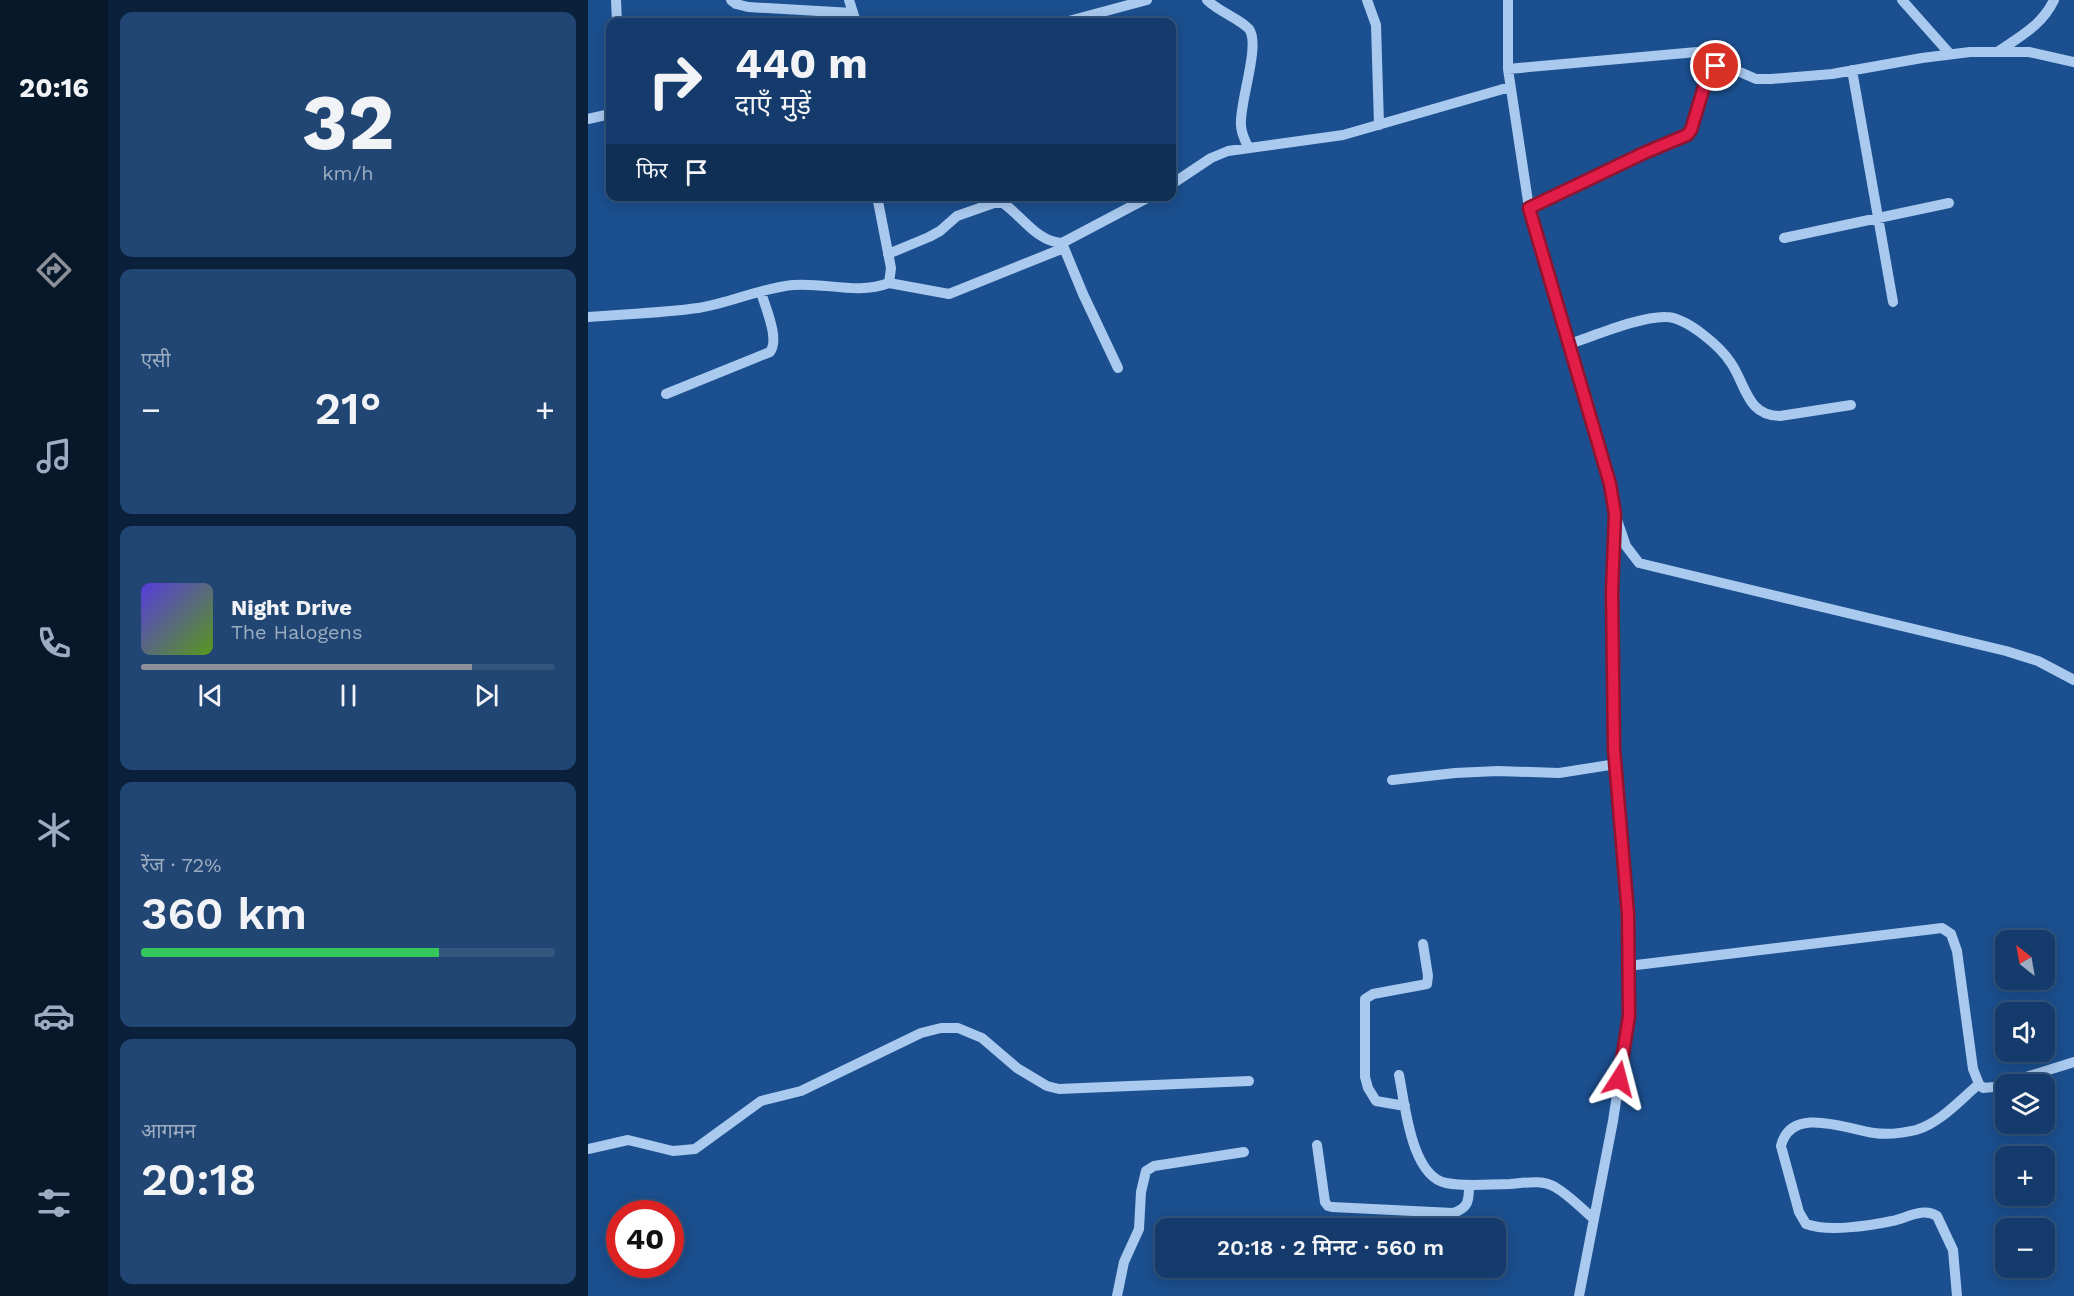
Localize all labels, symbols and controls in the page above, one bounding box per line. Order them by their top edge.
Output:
text: 440 m [735,39,868,88]
pin [1690,40,1741,91]
icon: right [636,42,714,120]
icon: arrive [1699,49,1732,82]
text: 20:16 [19,72,89,104]
text: 32 [302,76,394,168]
text: दाएँ मुड़ें [735,89,811,121]
icon: arrive [680,156,713,189]
text: फिर [636,158,668,183]
text: km/h [322,161,374,185]
icon: directions [33,249,75,291]
text: एसी [141,348,171,372]
text: 21° [314,382,382,435]
text: − [141,390,161,429]
text: + [535,390,555,429]
icon: music [33,435,75,477]
text: Night Drive [231,595,352,620]
text: The Halogens [231,620,363,644]
icon: phone [33,622,75,664]
icon: previous [194,679,227,712]
icon: pause [332,679,365,712]
icon: next [470,679,503,712]
icon: climate [33,809,75,851]
text: रेंज · 72% [141,853,221,877]
text: 360 km [141,887,307,940]
north arrow [1995,930,2055,990]
map controls [1995,930,2055,1278]
icon: car [33,995,75,1037]
button: sound [1995,1002,2055,1062]
position arrow [1587,1047,1651,1111]
button: layers [1995,1074,2055,1134]
text: आगमन [141,1119,196,1143]
button: + [1995,1146,2055,1206]
text: 20:18 [141,1153,256,1206]
icon: filters [33,1182,75,1224]
speed limit sign: 40 [606,1200,684,1278]
button: − [1995,1218,2055,1278]
text: 20:18 · 2 मिनट · 560 m [1217,1235,1444,1260]

